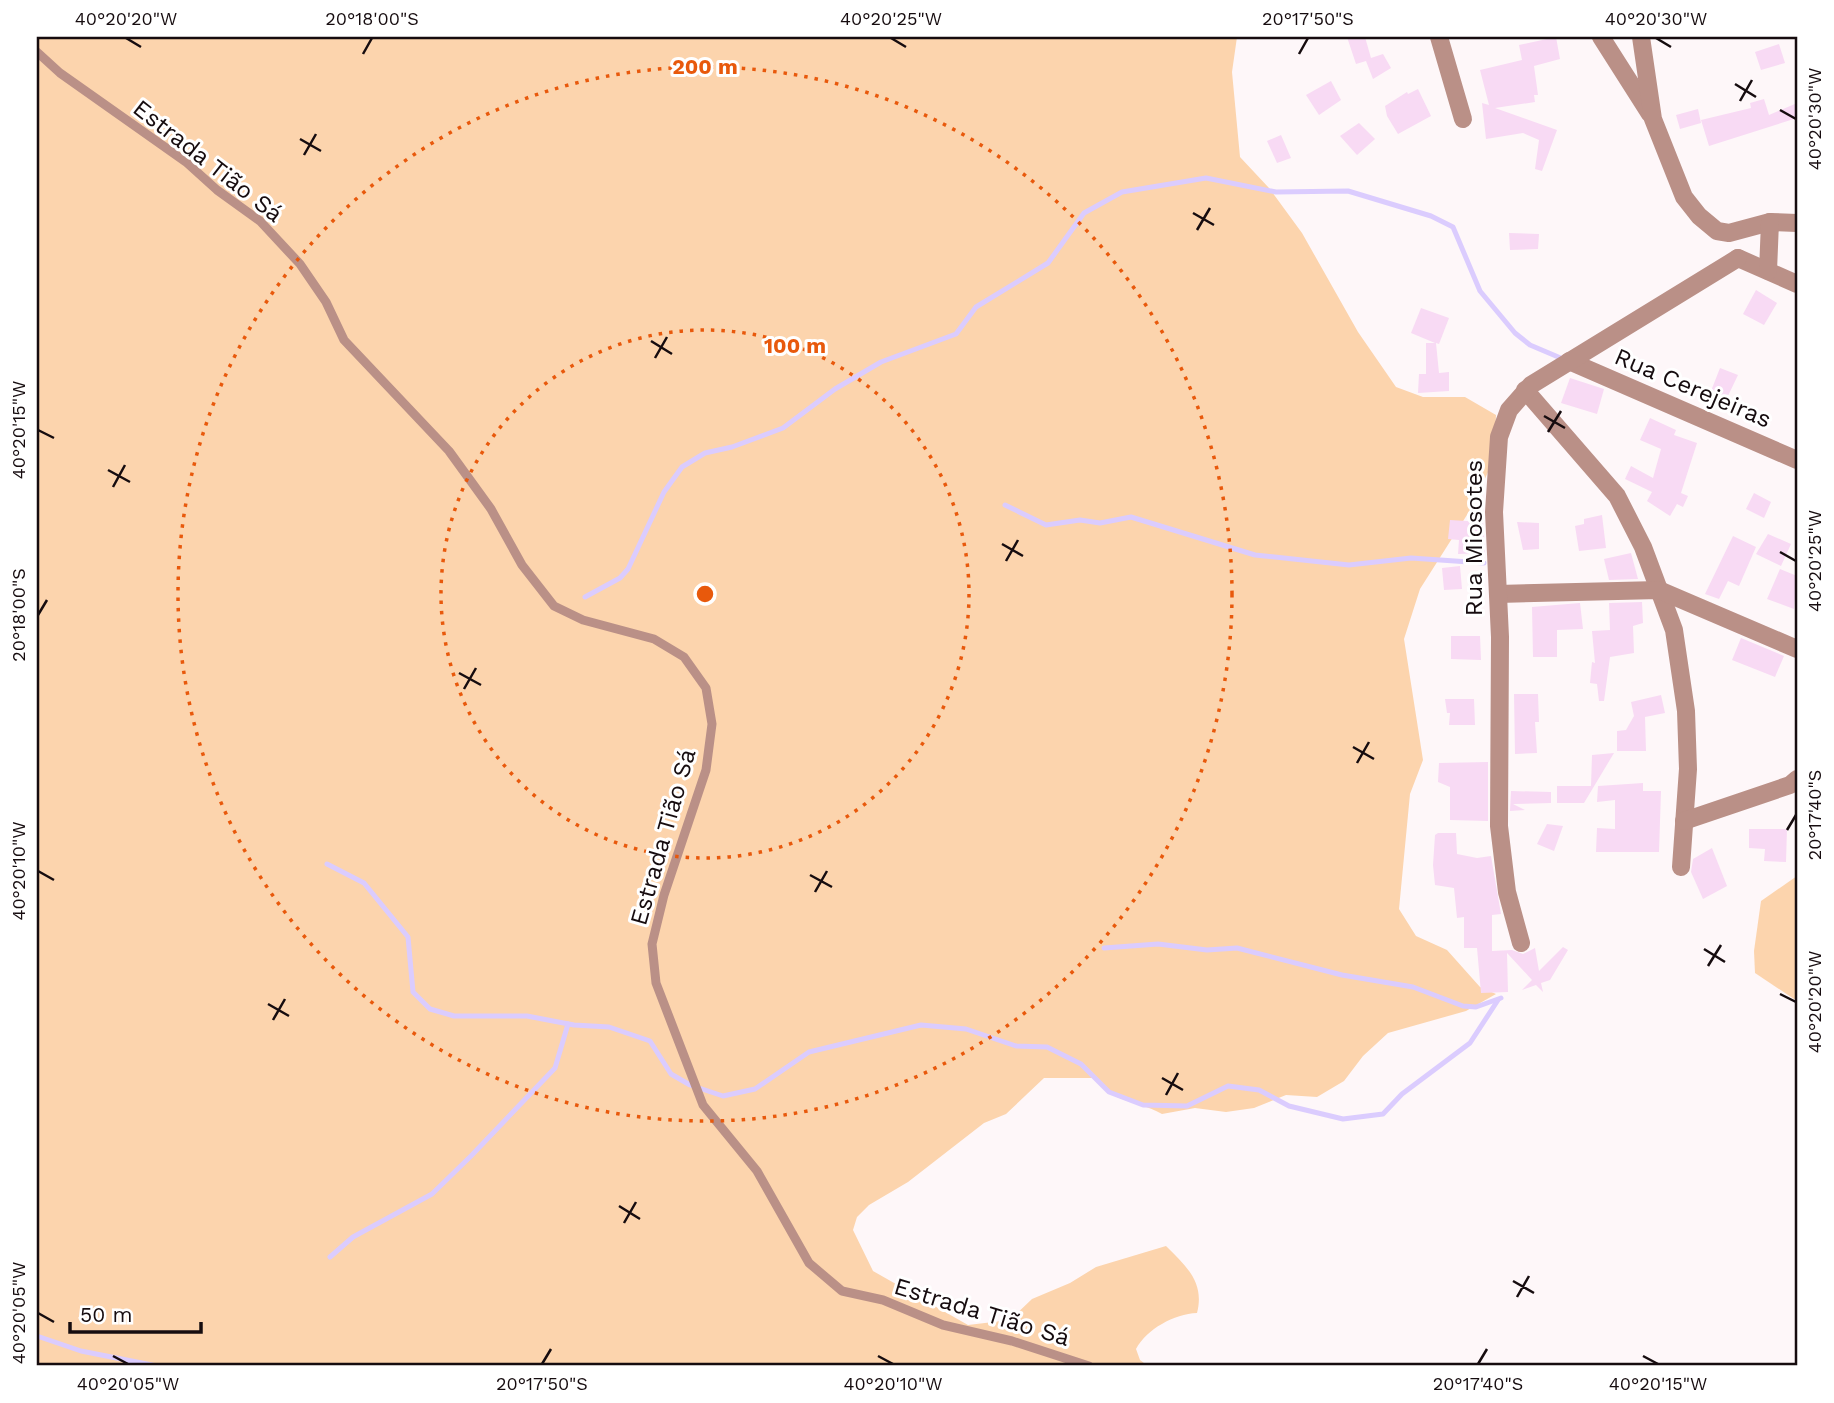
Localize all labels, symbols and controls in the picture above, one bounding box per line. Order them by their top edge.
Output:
text: 40°20'20"W [75,8,177,29]
text: 20°18'00"S [325,8,419,29]
text: 40°20'25"W [840,8,942,29]
text: 20°17'50"S [1262,8,1354,29]
text: 40°20'30"W [1605,8,1707,29]
text: 200 m [672,54,738,79]
text: 40°20'30"W [1804,68,1825,170]
street label: Estrada Tião Sá [128,94,288,228]
text: 100 m [764,333,826,358]
street label: Rua Cerejeiras [1610,342,1776,434]
text: 40°20'15"W [8,381,29,479]
street label: Rua Miosotes [1460,460,1488,616]
text: 40°20'25"W [1804,510,1825,612]
text: 20°18'00"S [8,568,29,662]
centre of rings [693,582,717,606]
street label: Estrada Tião Sá [624,746,702,928]
text: 20°17'40"S [1804,770,1825,860]
text: 40°20'10"W [8,821,29,921]
text: 40°20'20"W [1804,951,1825,1053]
text: 40°20'05"W [8,1262,29,1364]
street label: Estrada Tião Sá [891,1272,1073,1352]
scale bar [70,1291,201,1335]
text: 50 m [80,1302,132,1327]
text: 40°20'05"W [77,1373,179,1394]
text: 20°17'50"S [496,1373,588,1394]
text: 40°20'10"W [843,1373,943,1394]
text: 20°17'40"S [1433,1373,1523,1394]
text: 40°20'15"W [1609,1373,1707,1394]

